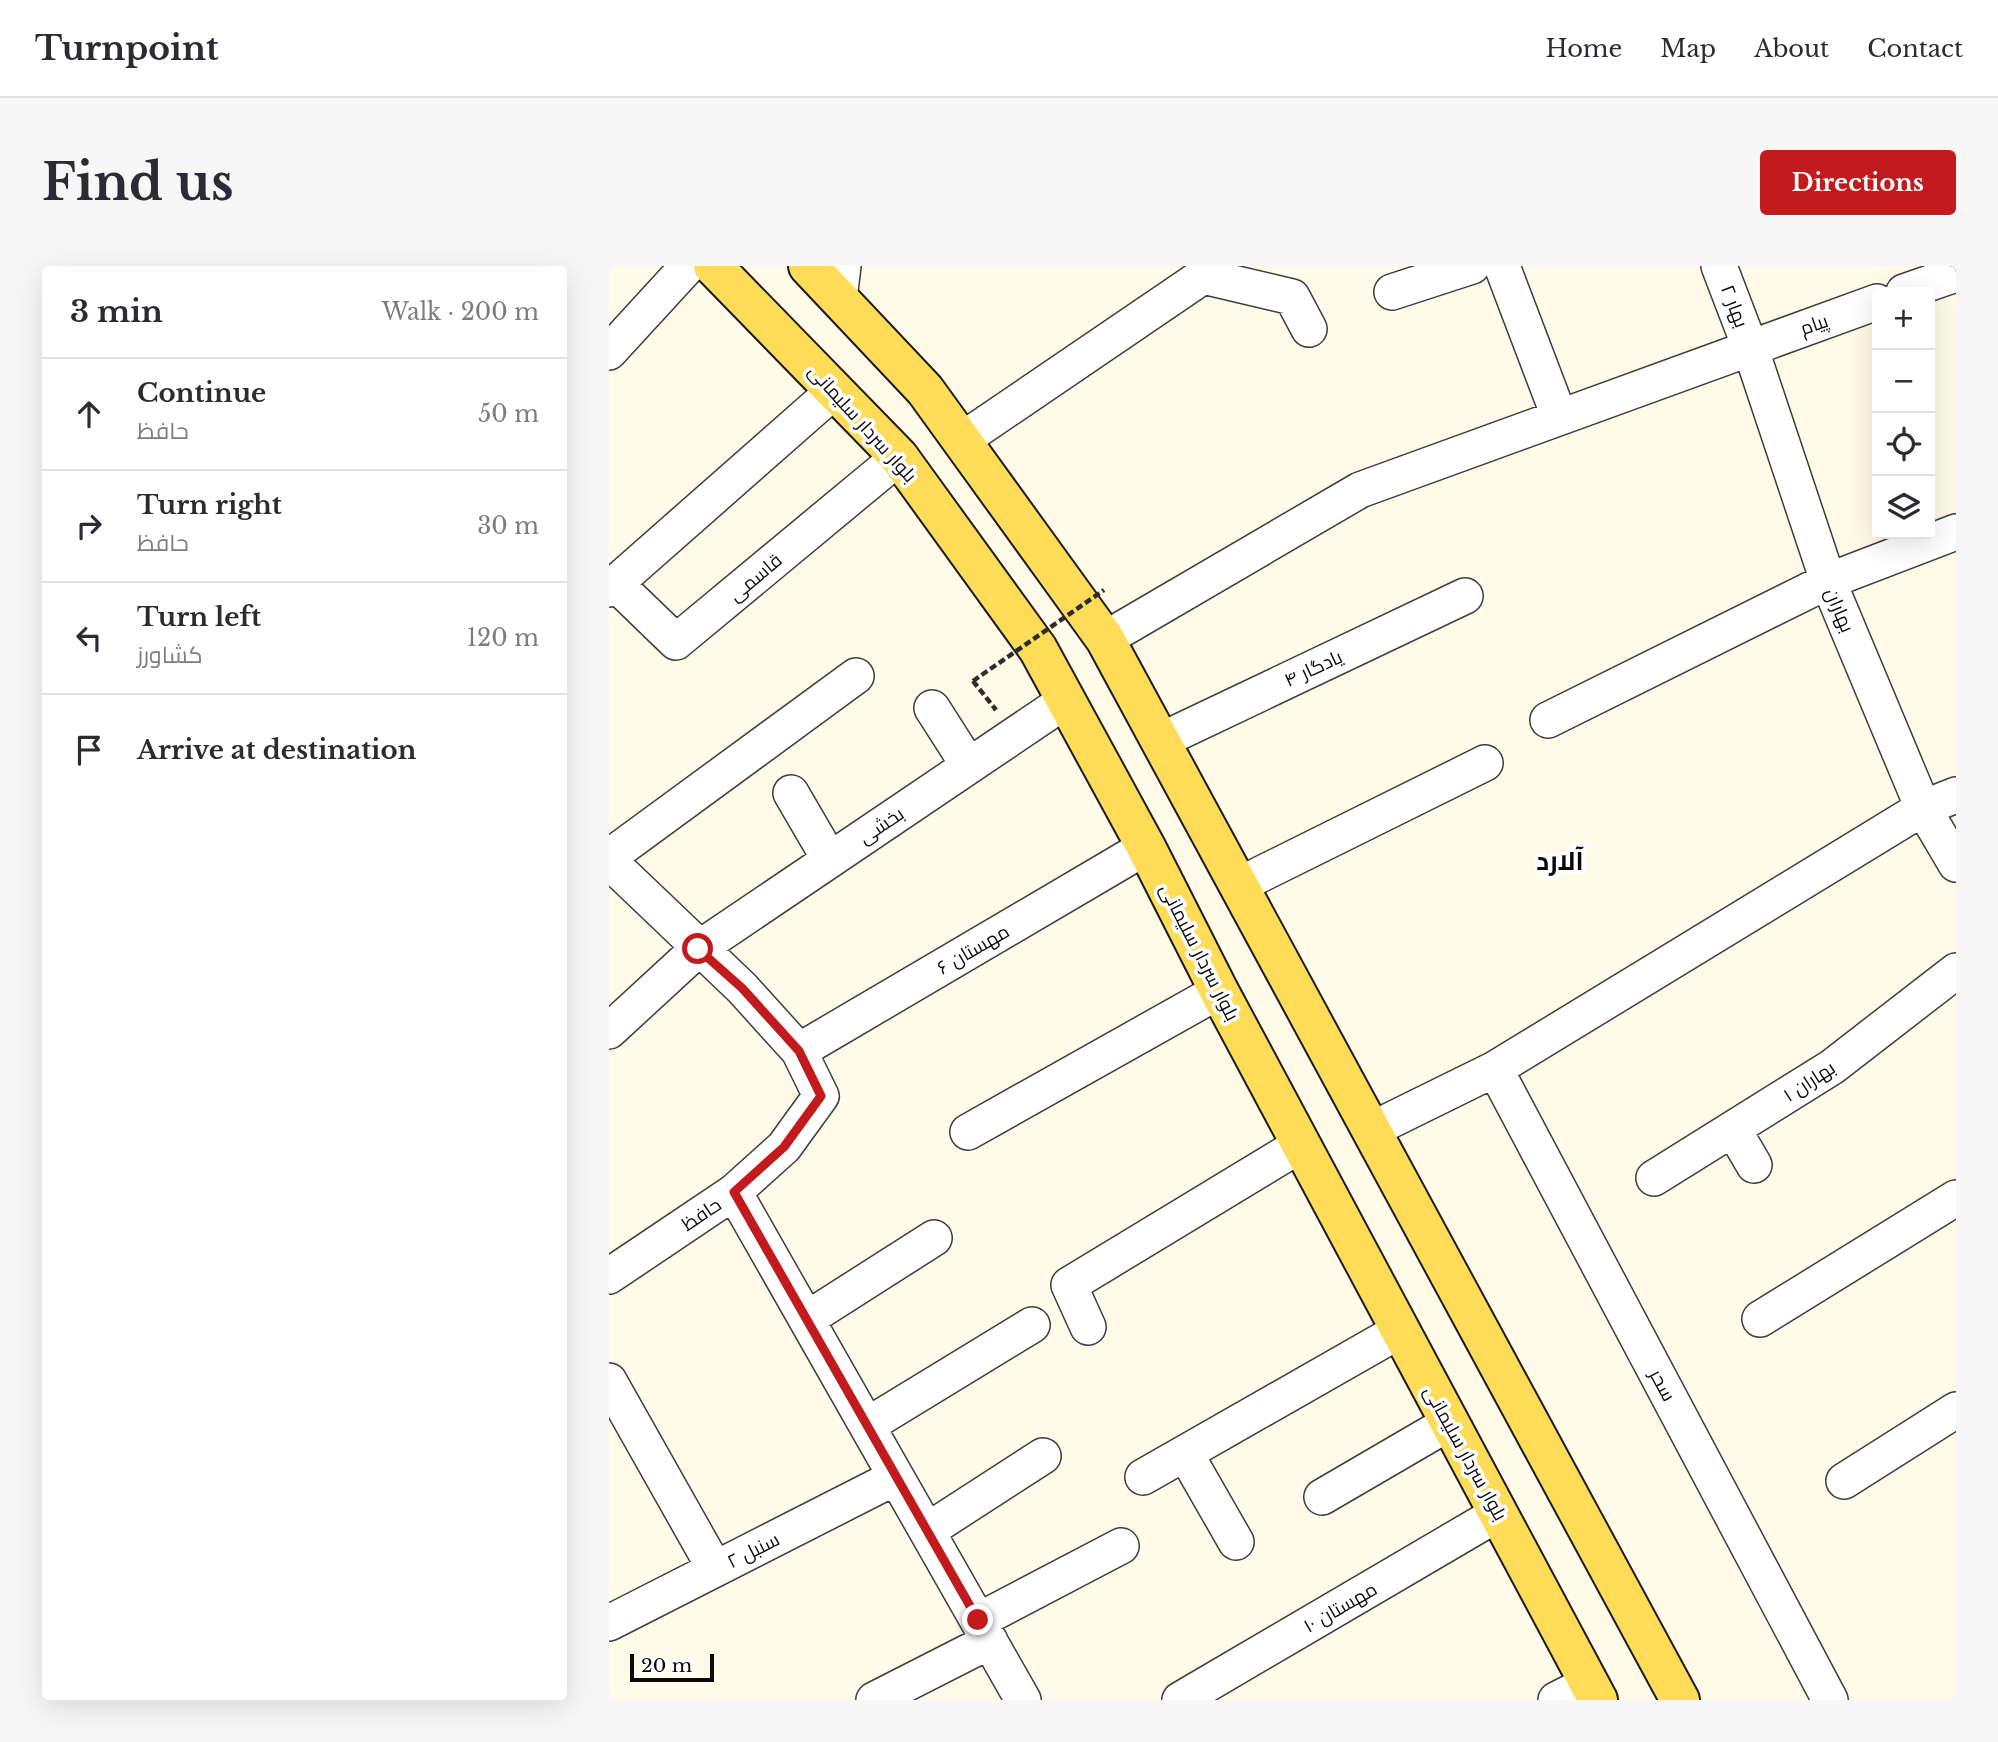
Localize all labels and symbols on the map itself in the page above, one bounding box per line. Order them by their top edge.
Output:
street label: بهار ۲ [1716,282,1753,331]
street label: پیام [1797,309,1832,342]
street label: بلوار سردار سلیمانی [804,360,922,487]
street label: قاسمی [724,548,787,606]
street label: بهاران [1820,585,1859,636]
street label: یادگار ۴ [1281,645,1346,692]
street label: بخشی [854,802,908,849]
district label: آلارد [1536,845,1585,877]
street label: بلوار سردار سلیمانی [1155,880,1244,1025]
street label: مهستان ۶ [933,920,1013,979]
route start [682,933,713,964]
street label: بهاران ۱ [1779,1056,1840,1107]
street label: حافظ [677,1193,725,1236]
street label: سحر [1644,1364,1680,1405]
street label: بلوار سردار سلیمانی [1419,1382,1512,1525]
street label: سنبل ۲ [723,1528,783,1573]
street label: مهستان ۱۰ [1299,1577,1381,1638]
route end [962,1604,993,1635]
scale bar [630,1651,714,1683]

